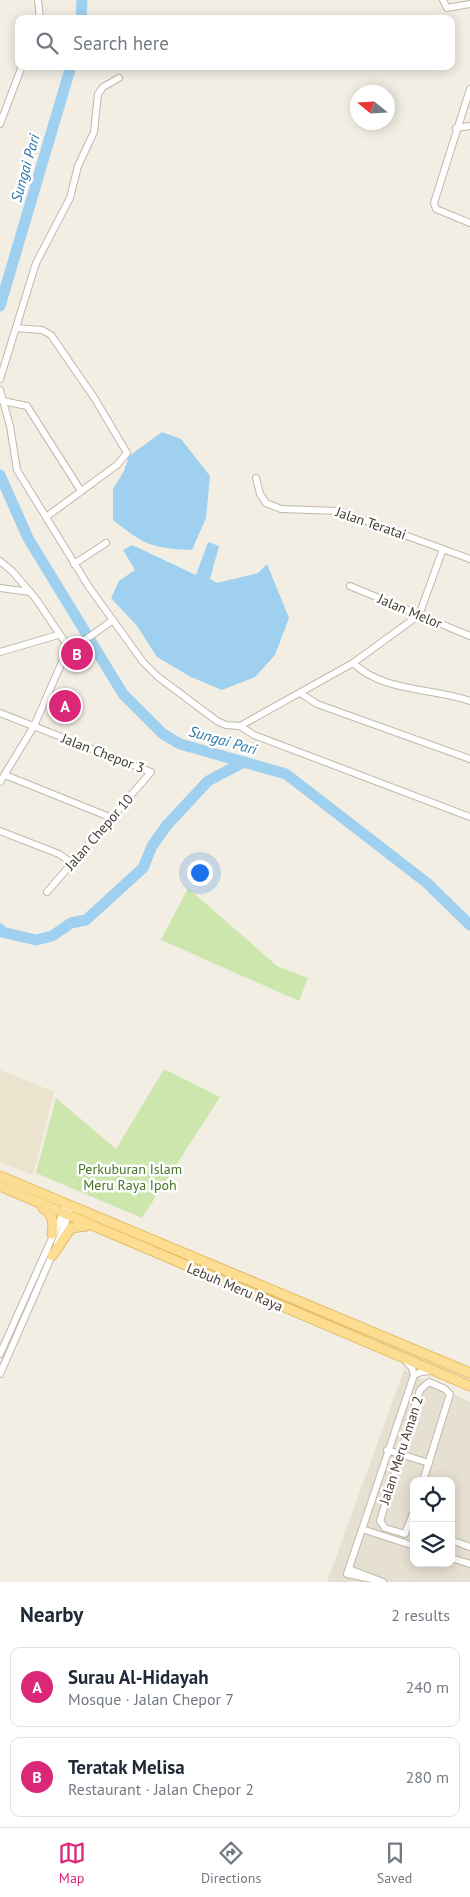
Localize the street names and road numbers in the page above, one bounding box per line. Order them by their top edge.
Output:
street label: Jalan Teratai [332,502,409,543]
street label: Jalan Melor [374,589,445,633]
street label: Jalan Chepor 3 [58,729,147,777]
street label: Jalan Chepor 10 [60,790,137,875]
street label: Lebuh Meru Raya [184,1259,286,1315]
street label: Jalan Meru Aman 2 [375,1394,427,1507]

